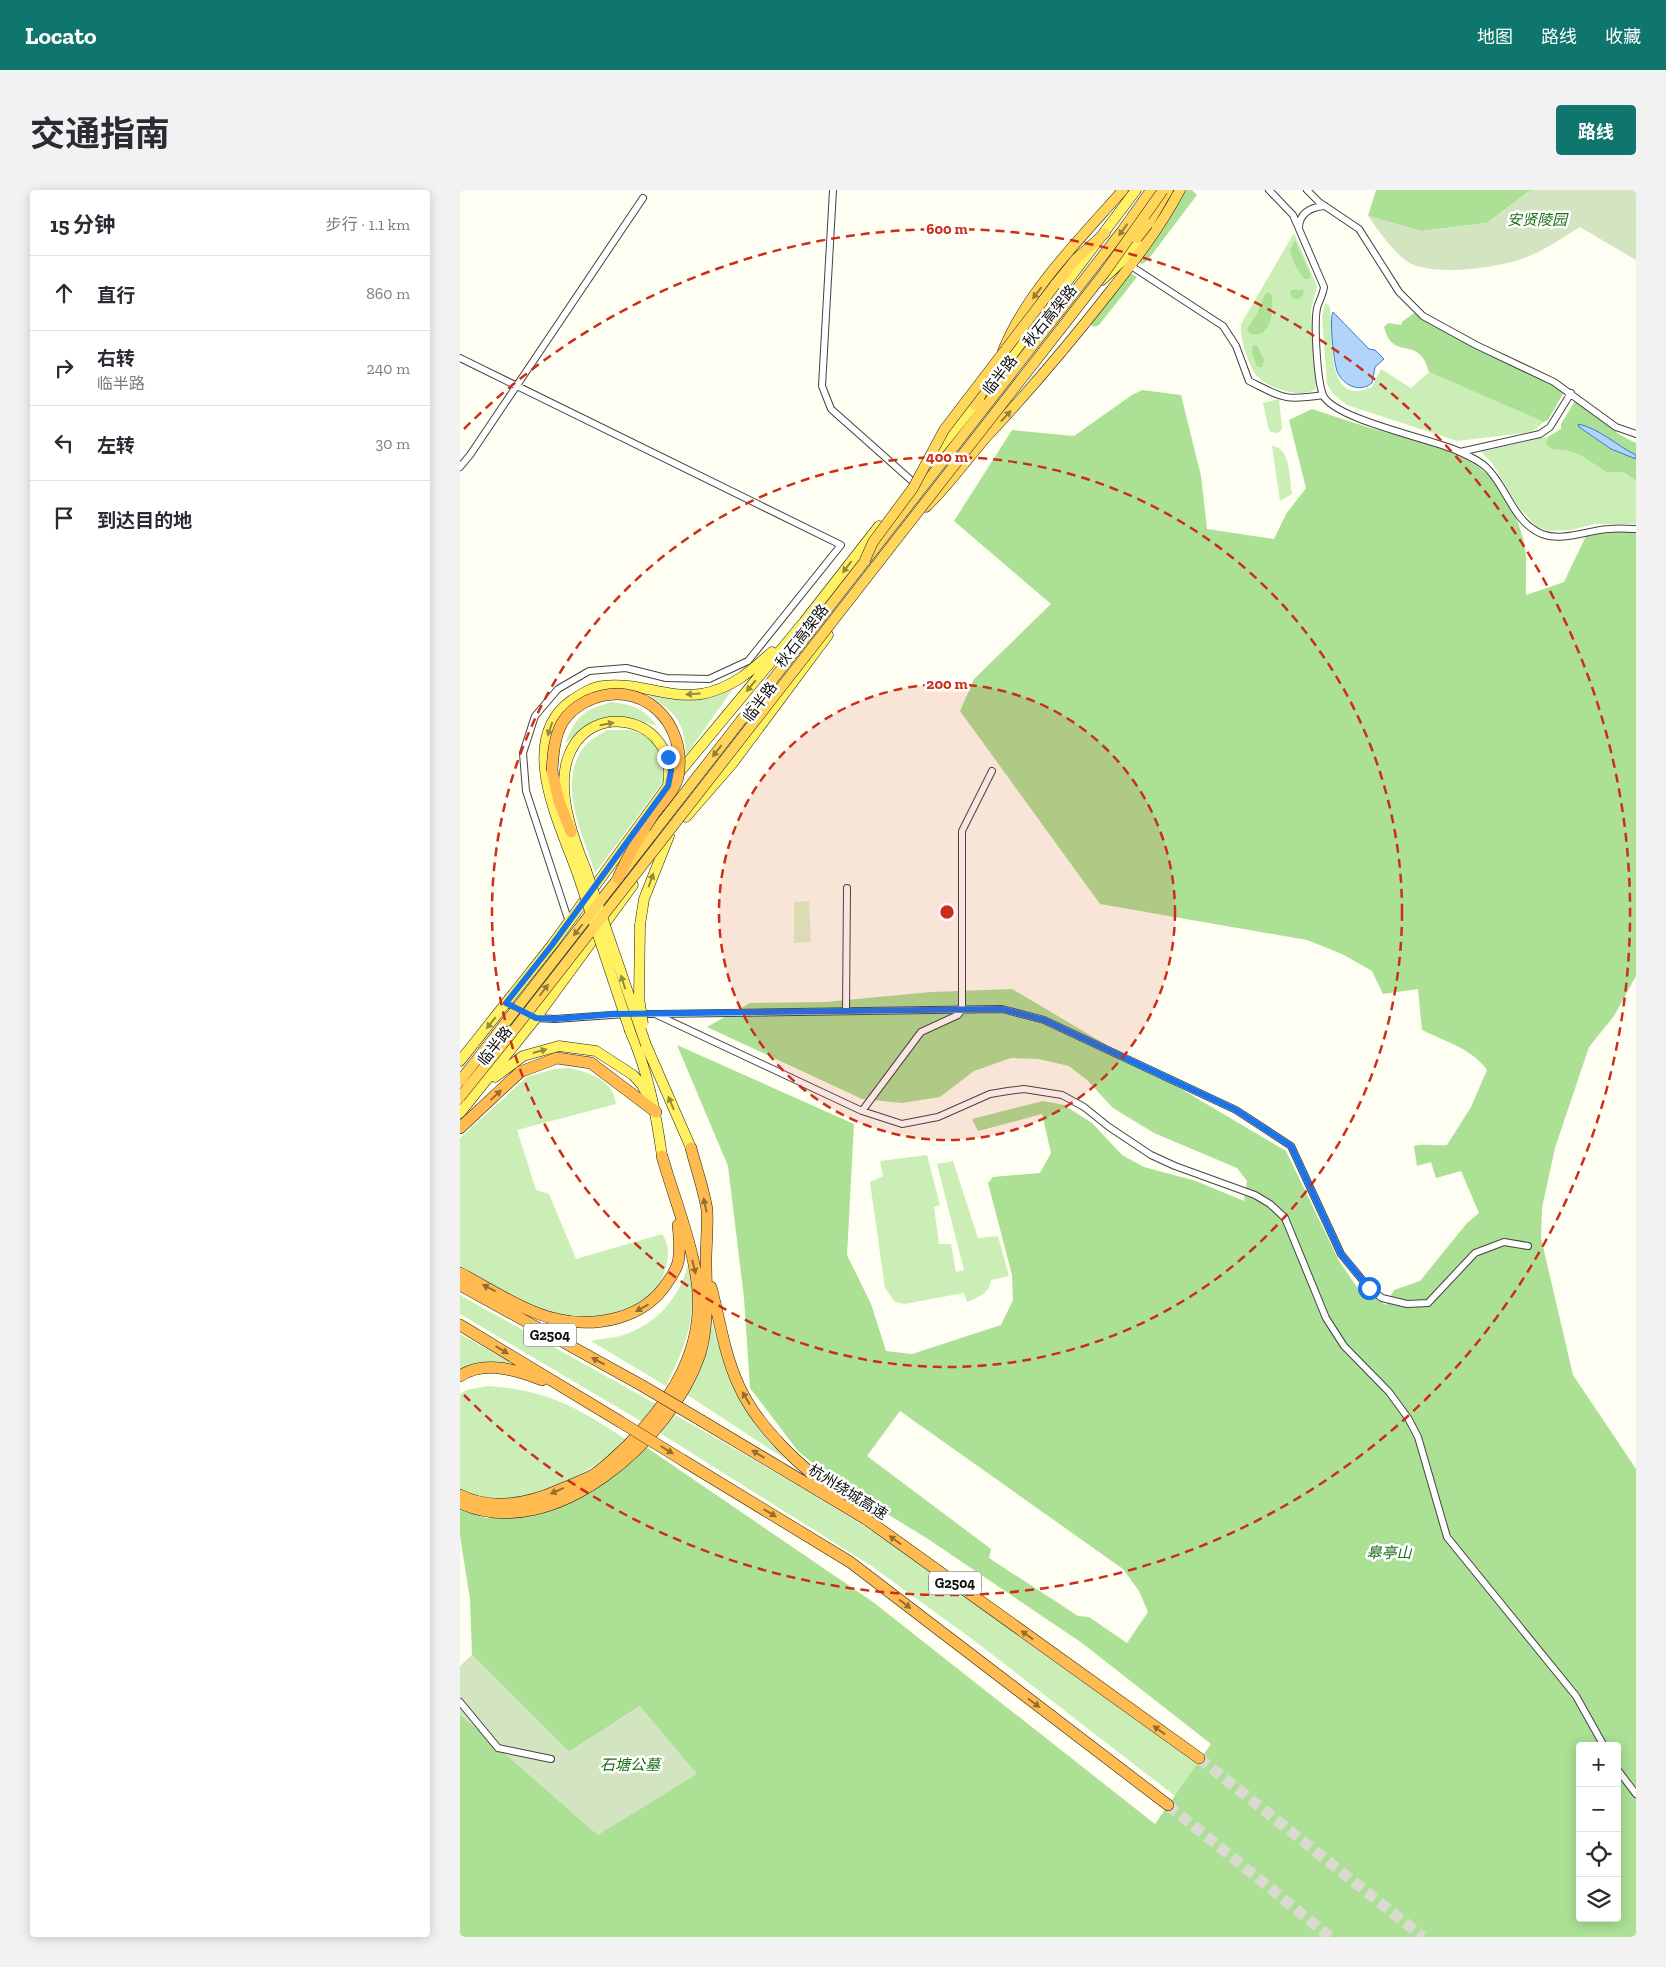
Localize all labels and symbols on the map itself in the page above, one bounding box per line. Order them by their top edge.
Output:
park label: 安贤陵园 [1507,211,1569,229]
text: 600 m [926,220,968,238]
one-way arrow [1118,223,1128,237]
street label: 秋石高架路 [1019,281,1081,351]
one-way arrow [1032,286,1042,299]
street label: 临半路 [979,352,1021,398]
one-way arrow [1000,411,1012,423]
text: 400 m [926,448,968,466]
one-way arrow [842,560,853,573]
street label: 秋石高架路 [772,601,832,671]
text: 200 m [926,675,968,693]
street label: 临半路 [739,679,781,725]
one-way arrow [745,680,756,693]
one-way arrow [684,691,700,699]
one-way arrow [600,719,616,727]
one-way arrow [546,722,554,737]
one-way arrow [712,744,722,758]
route end [657,746,680,769]
one-way arrow [648,872,655,887]
centre of rings [938,903,956,921]
one-way arrow [573,923,584,936]
one-way arrow [619,975,626,990]
one-way arrow [539,984,550,997]
one-way arrow [485,1016,496,1029]
street label: 临半路 [474,1023,516,1069]
one-way arrow [533,1047,548,1055]
one-way arrow [489,1089,501,1101]
one-way arrow [667,1096,675,1110]
one-way arrow [701,1197,709,1212]
one-way arrow [690,1259,698,1274]
route start [1358,1277,1381,1300]
one-way arrow [482,1284,497,1292]
one-way arrow [635,1303,649,1312]
road number: G2504 [524,1324,576,1346]
one-way arrow [495,1345,508,1354]
one-way arrow [591,1357,605,1366]
one-way arrow [741,1392,750,1405]
one-way arrow [660,1445,673,1454]
one-way arrow [751,1450,764,1459]
street label: 杭州绕城高速 [805,1461,891,1523]
one-way arrow [550,1487,564,1495]
one-way arrow [764,1509,777,1518]
one-way arrow [888,1535,902,1545]
park label: 皋亭山 [1366,1544,1412,1562]
road number: G2504 [929,1572,981,1595]
one-way arrow [898,1599,912,1609]
one-way arrow [1020,1630,1034,1640]
one-way arrow [1027,1697,1040,1708]
one-way arrow [1152,1725,1166,1735]
park label: 石塘公墓 [600,1756,662,1774]

